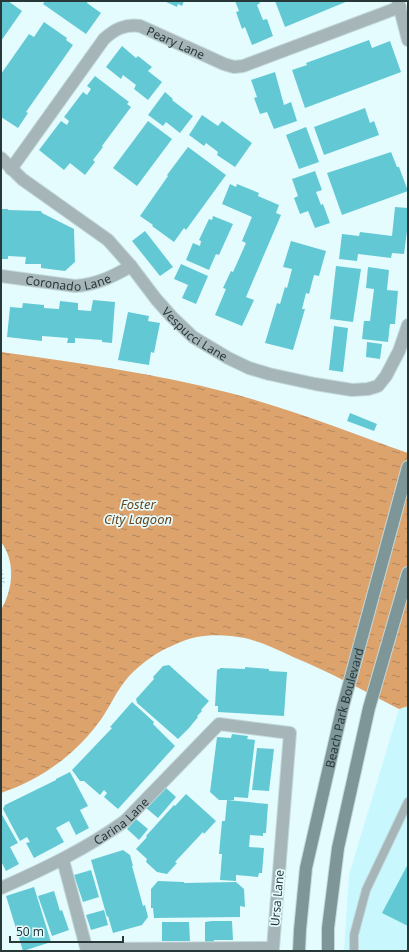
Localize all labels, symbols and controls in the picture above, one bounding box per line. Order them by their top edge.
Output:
street label: Peary Lane [144,22,208,63]
street label: Coronado Lane [25,269,114,295]
street label: Vespucci Lane [158,303,231,365]
water label: Foster City Lagoon [104,495,172,528]
street label: Beach Park Boulevard [321,646,367,769]
street label: Carina Lane [90,793,152,848]
street label: Ursa Lane [266,869,288,927]
scale bar [10,918,123,944]
text: 50 m [16,923,44,940]

